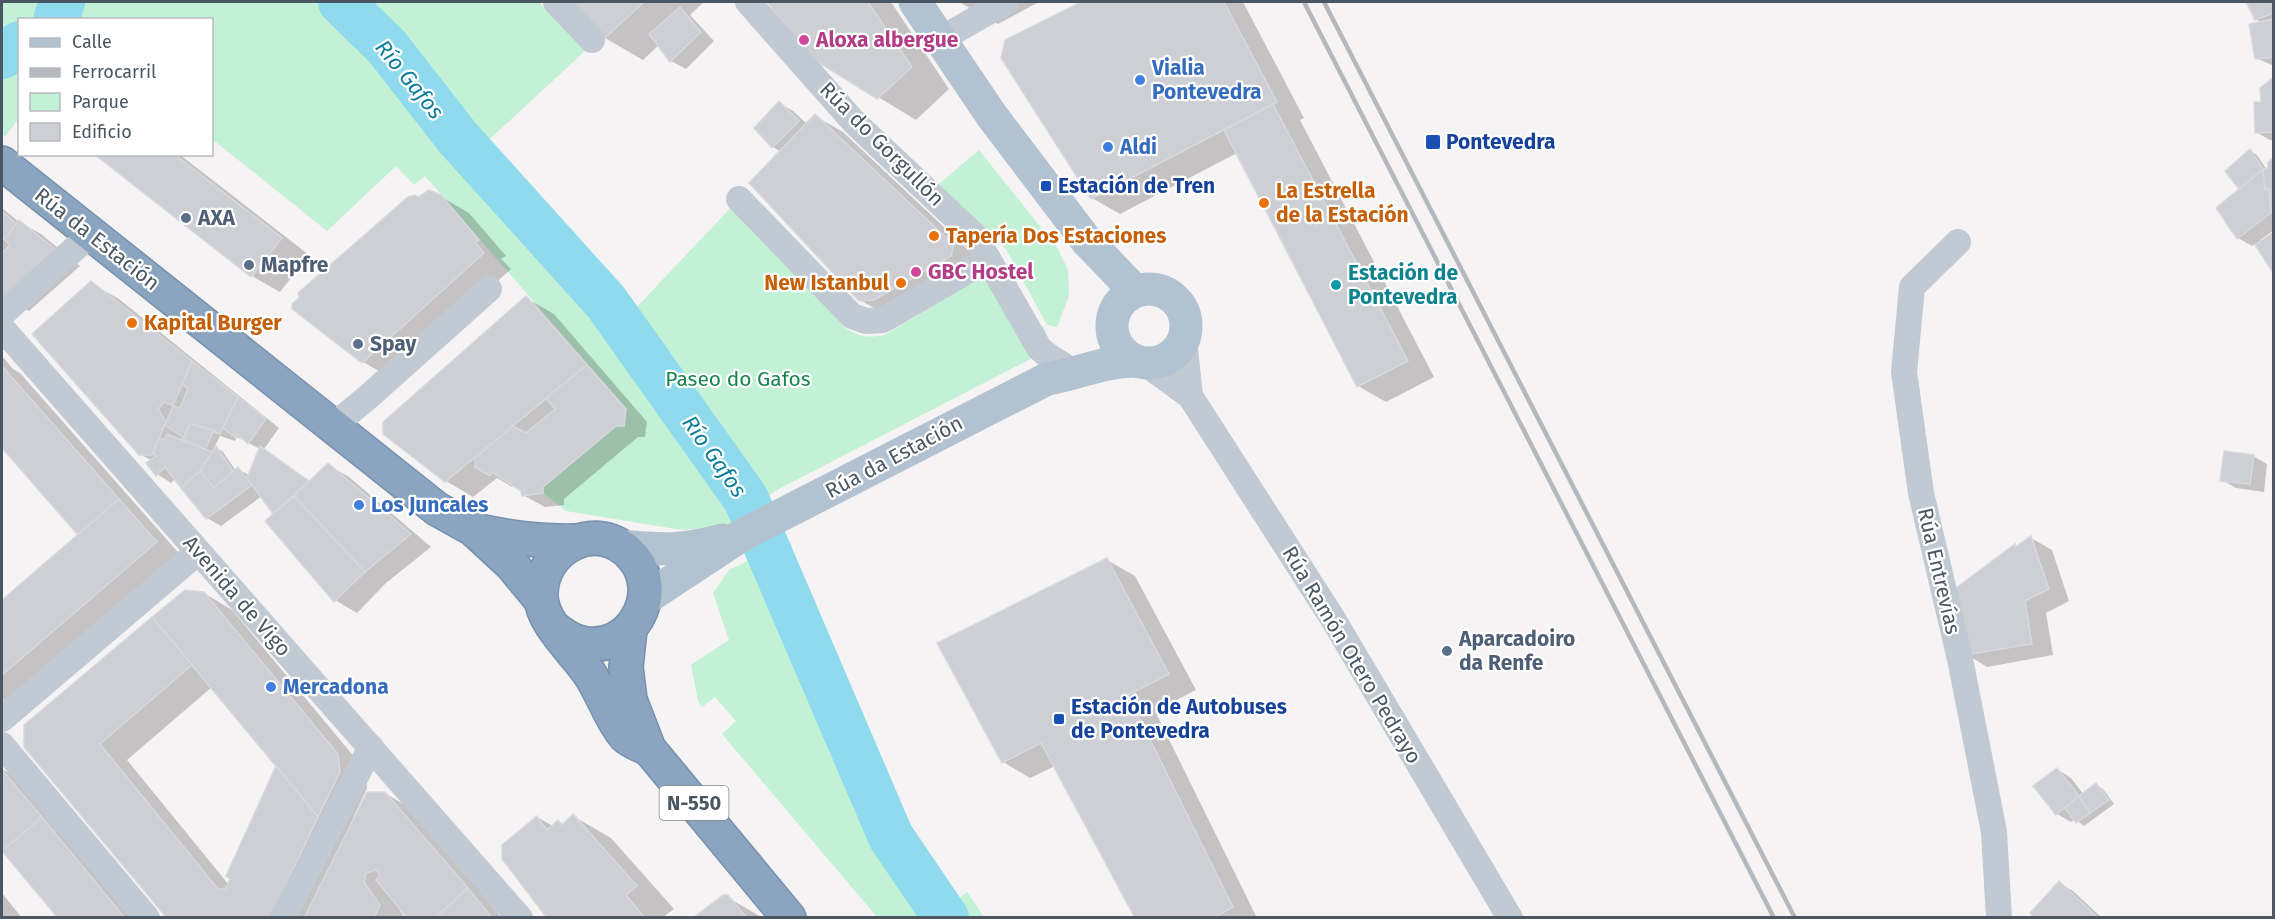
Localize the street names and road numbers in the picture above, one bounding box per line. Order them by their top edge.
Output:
street label: Rúa do Gorgullón [814,76,950,212]
street label: Rúa da Estación [29,182,165,296]
street label: Rúa da Estación [821,410,967,504]
street label: Rúa Entrevías [1912,505,1966,637]
street label: Avenida de Vigo [177,530,297,662]
street label: Rúa Ramón Otero Pedrayo [1277,542,1427,768]
road number: N-550 [660,786,728,820]

